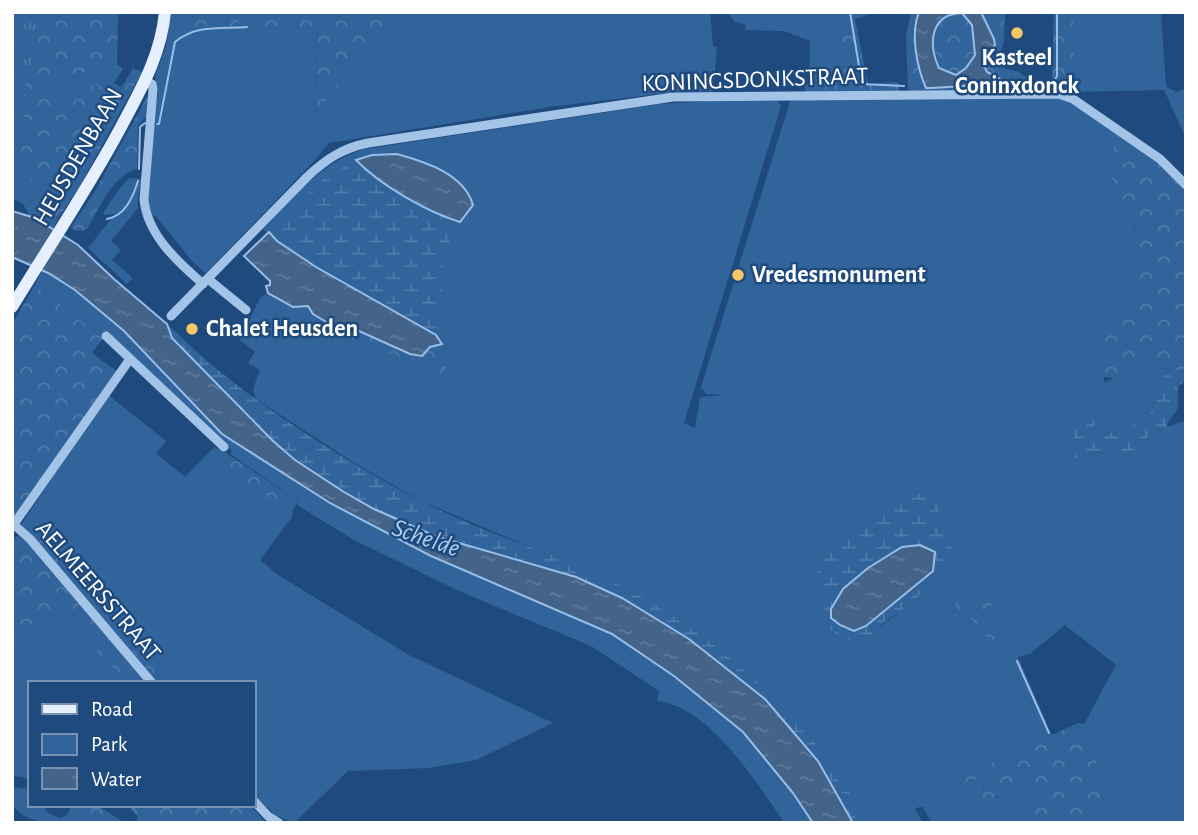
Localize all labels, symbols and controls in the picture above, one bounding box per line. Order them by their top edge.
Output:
marker: Kasteel Coninxdonck [1009,25,1025,41]
place label: Kasteel Coninxdonck [955,46,1079,98]
street label: KONINGSDONKSTRAAT [641,64,869,96]
street label: HEUSDENBAAN [29,84,127,230]
place label: Vredesmonument [752,263,926,287]
marker: Vredesmonument [730,267,746,283]
place label: Chalet Heusden [206,317,358,341]
marker: Chalet Heusden [184,321,200,337]
water label: Schelde [389,514,463,562]
street label: AELMEERSSTRAAT [31,517,165,666]
legend [28,681,256,807]
text: Road [91,699,133,720]
text: Park [91,734,128,755]
text: Water [91,769,141,790]

